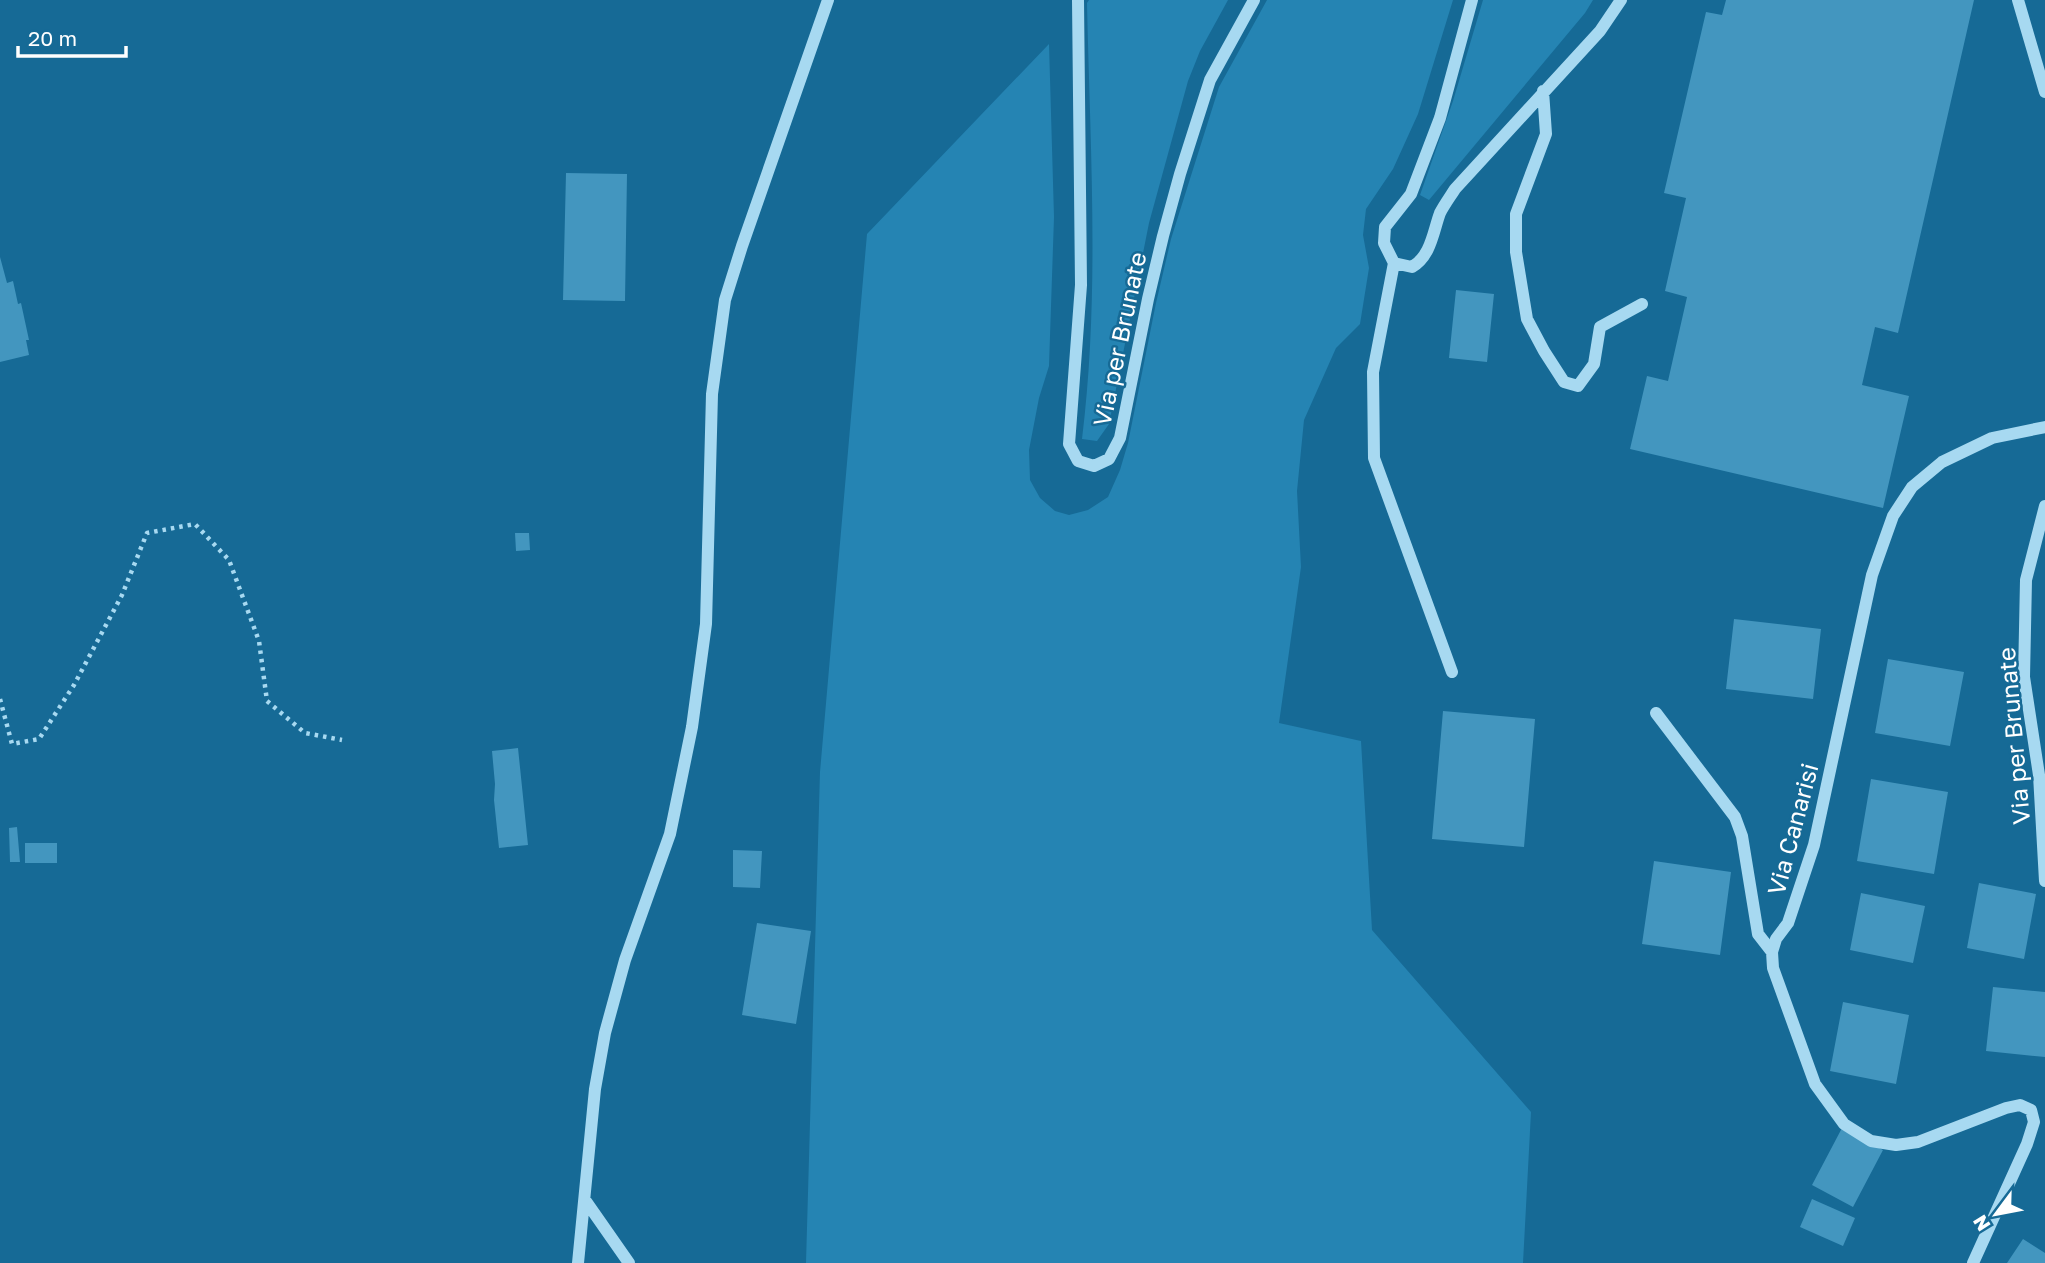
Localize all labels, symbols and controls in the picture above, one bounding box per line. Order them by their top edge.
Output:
scale bar [18,14,126,58]
text: 20 m [28,25,77,51]
street label: Via per Brunate [1086,249,1152,429]
street label: Via per Brunate [1991,646,2035,826]
street label: Via Canarisi [1760,760,1824,898]
north arrow [1961,1179,2031,1249]
text: N [1968,1211,1995,1235]

